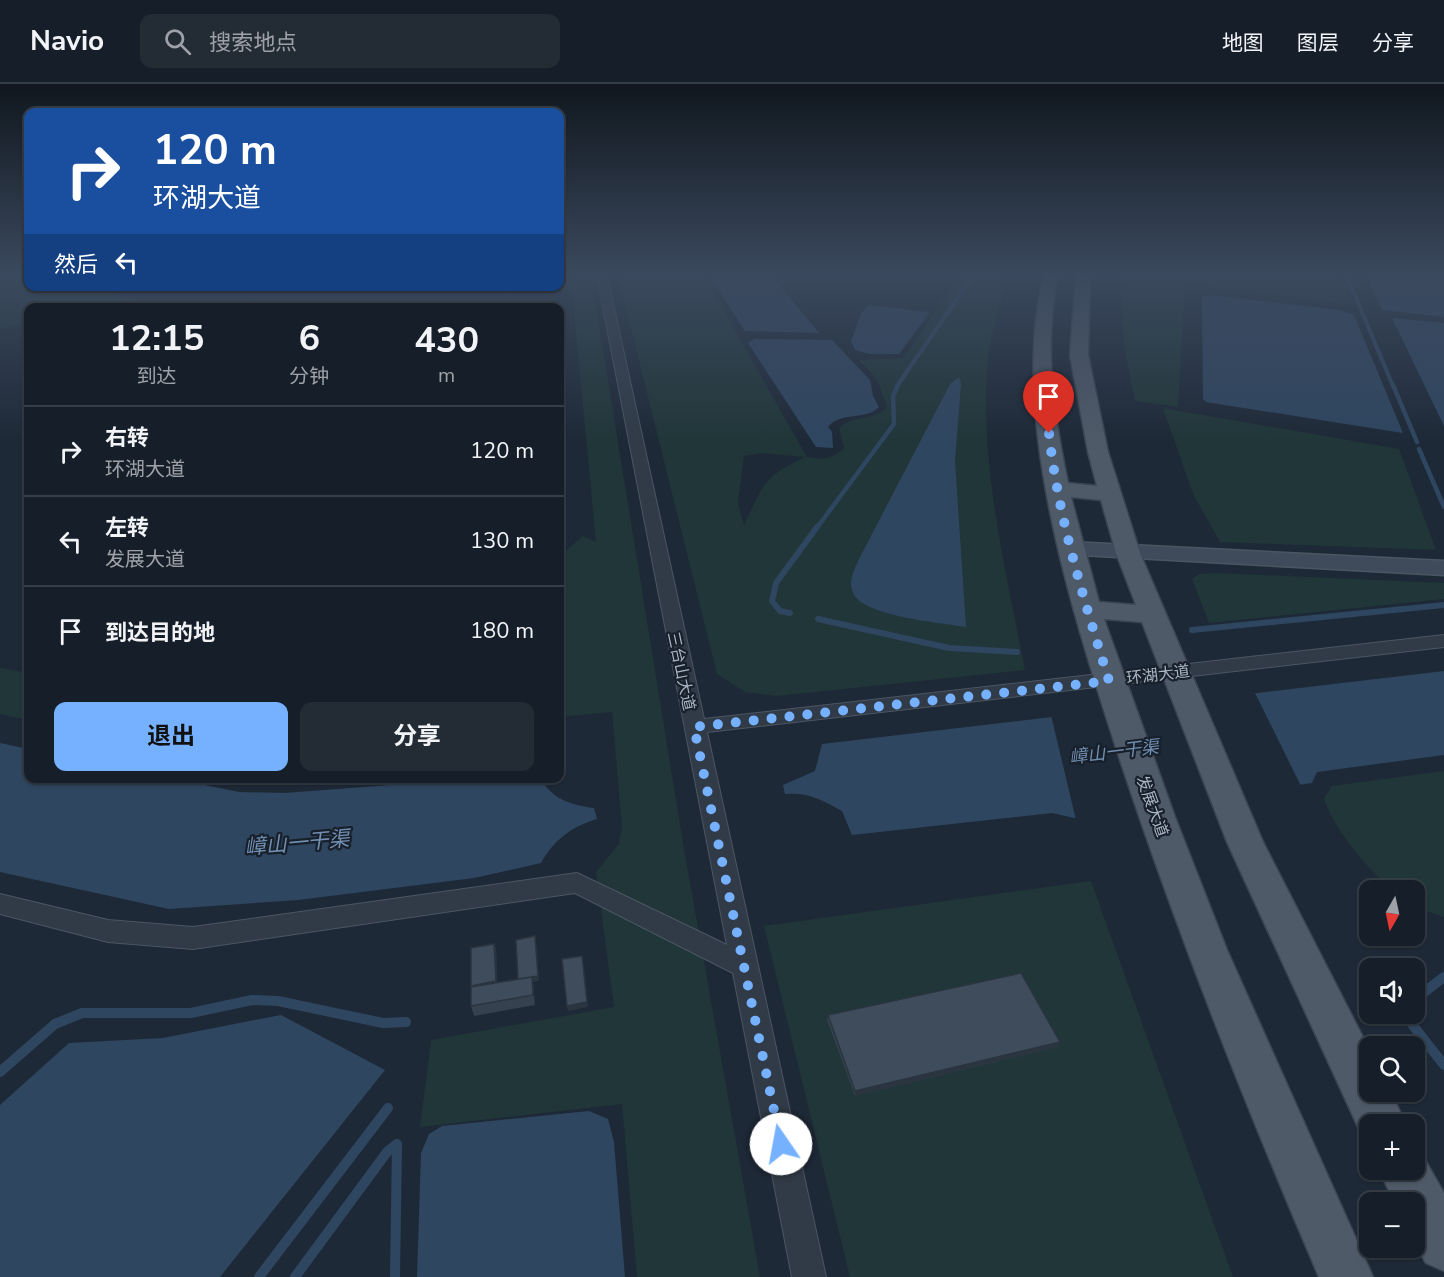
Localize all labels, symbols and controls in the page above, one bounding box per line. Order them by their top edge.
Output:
search box [140,14,560,68]
text: Navio [30,22,104,60]
icon: search [161,25,194,58]
text: 搜索地点 [209,28,297,58]
text: 地图 [1222,29,1264,57]
text: 图层 [1297,29,1339,57]
text: 分享 [1372,29,1414,57]
text: 120 m [153,122,277,179]
icon: right [54,132,132,210]
text: 环湖大道 [153,180,261,217]
icon: left [110,246,143,279]
text: 然后 [54,250,98,280]
text: 12:15 [109,314,204,363]
text: 6 [298,314,320,363]
text: 430 [414,316,479,365]
text: m [438,362,455,389]
text: 到达 [137,363,177,390]
text: 分钟 [289,363,329,390]
pin [1023,371,1074,433]
icon: arrive [1032,380,1065,413]
text: 右转 [105,423,149,453]
icon: right [54,435,87,468]
text: 120 m [470,436,534,466]
text: 环湖大道 [105,456,185,483]
text: 左转 [105,513,149,543]
icon: left [54,525,87,558]
text: 130 m [470,526,534,556]
text: 发展大道 [105,546,185,573]
icon: arrive [54,615,87,648]
text: 180 m [470,616,534,646]
text: 到达目的地 [105,618,215,648]
street label: 三台山大道 [662,630,700,713]
street label: 环湖大道 [1125,660,1191,690]
button: 退出 [54,702,288,771]
button: 分享 [300,702,534,771]
water label: 嶂山一干渠 [1068,734,1163,769]
street label: 发展大道 [1131,773,1173,840]
water label: 嶂山一干渠 [243,824,354,862]
north arrow [1359,880,1425,946]
map controls [1359,880,1425,1258]
button: sound [1359,958,1425,1024]
button: search [1359,1036,1425,1102]
position arrow [749,1112,813,1176]
button: + [1359,1114,1425,1180]
button: − [1359,1192,1425,1258]

